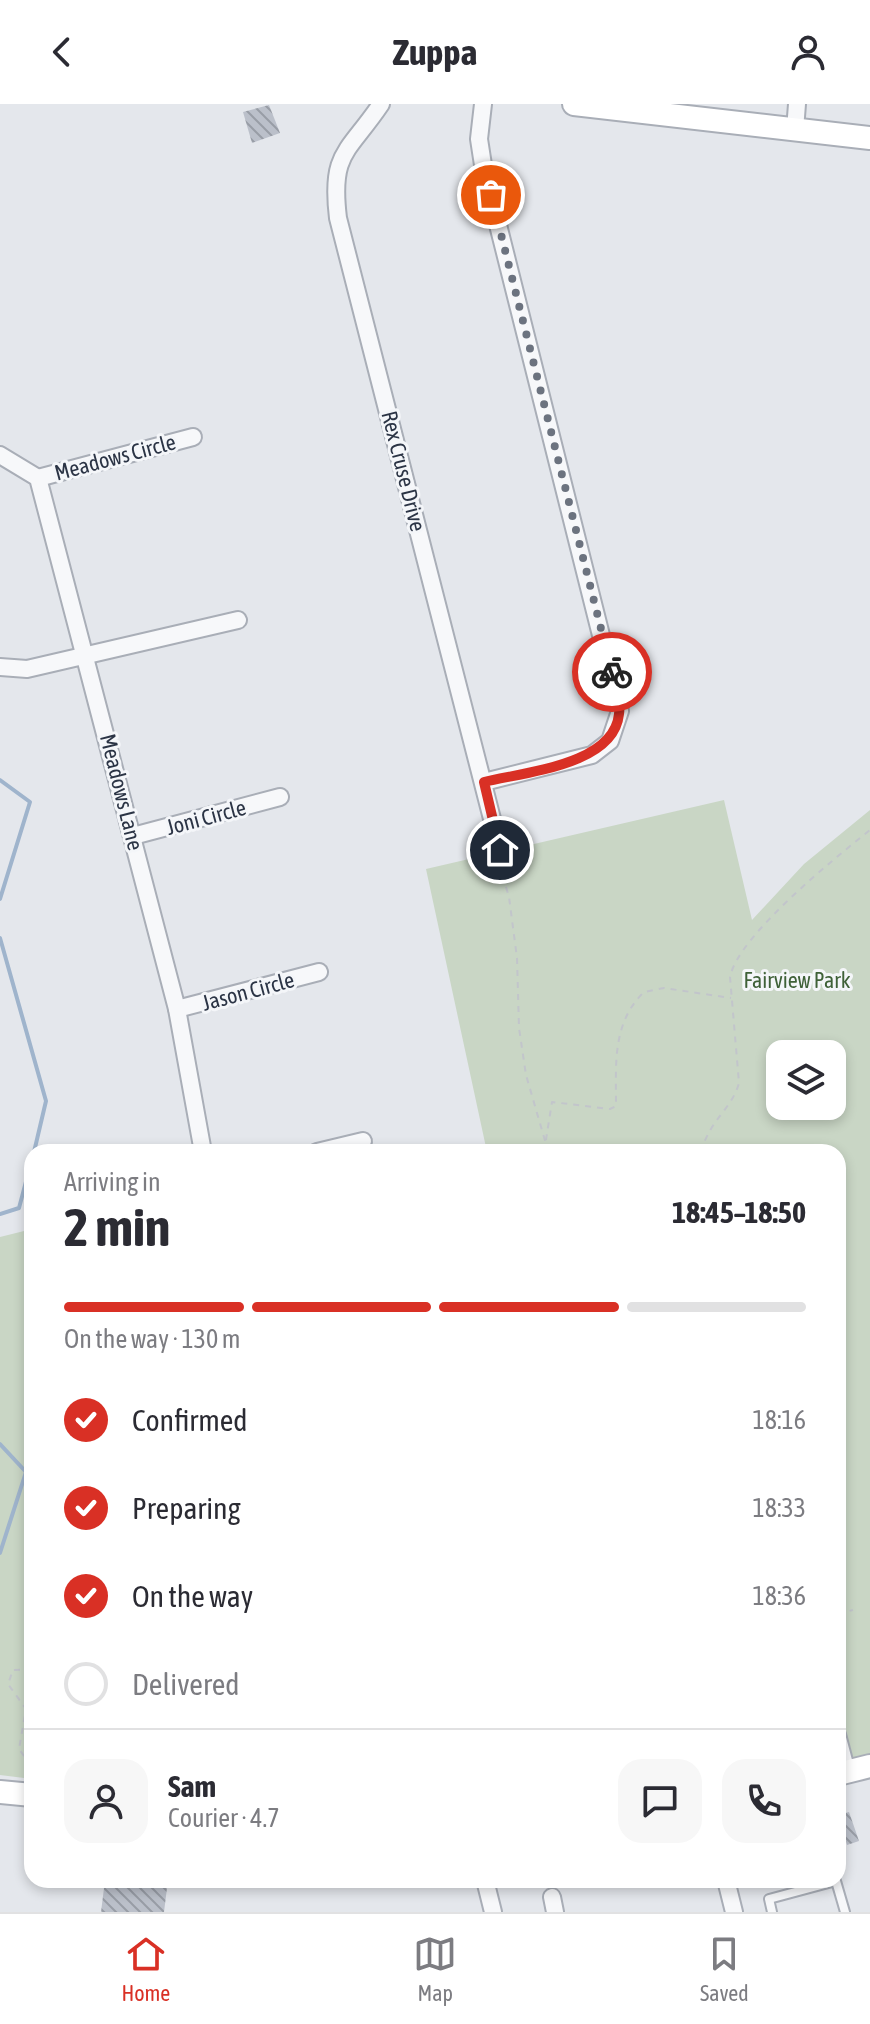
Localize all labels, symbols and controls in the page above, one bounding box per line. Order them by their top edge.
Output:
icon: back [40,30,84,74]
icon: person [786,30,830,74]
text: Zuppa [393,31,477,73]
pin [457,161,525,229]
icon: bag [469,173,513,217]
street label: Rex Cruse Drive [376,408,432,534]
street label: Meadows Circle [51,428,179,486]
courier [572,632,652,712]
icon: bike [590,650,634,694]
street label: Meadows Lane [95,731,149,853]
street label: Joni Circle [163,794,249,840]
pin [466,816,534,884]
icon: home [478,828,522,872]
street label: Jason Circle [199,966,297,1016]
park label: Fairview Park [744,967,851,993]
map controls [766,1040,846,1120]
button: layers [766,1040,846,1120]
text: Arriving in [64,1167,161,1197]
text: 18:45–18:50 [672,1195,806,1229]
text: 2 min [64,1197,170,1257]
text: On the way · 130 m [64,1324,241,1354]
icon: check [64,1398,108,1442]
text: Confirmed [132,1403,247,1437]
text: 18:16 [752,1405,806,1435]
icon: check [64,1486,108,1530]
text: Preparing [132,1491,241,1525]
text: 18:33 [752,1493,806,1523]
icon: check [64,1574,108,1618]
text: On the way [132,1579,253,1613]
text: 18:36 [752,1581,806,1611]
text: Delivered [132,1667,240,1701]
button: person [64,1759,148,1843]
button: chat [618,1759,702,1843]
button: phone [722,1759,806,1843]
text: Sam [168,1769,216,1803]
text: Courier · 4.7 [168,1803,279,1833]
tab: Home [121,1932,170,2006]
tab: Map [413,1932,457,2006]
tab: Saved [700,1932,749,2006]

